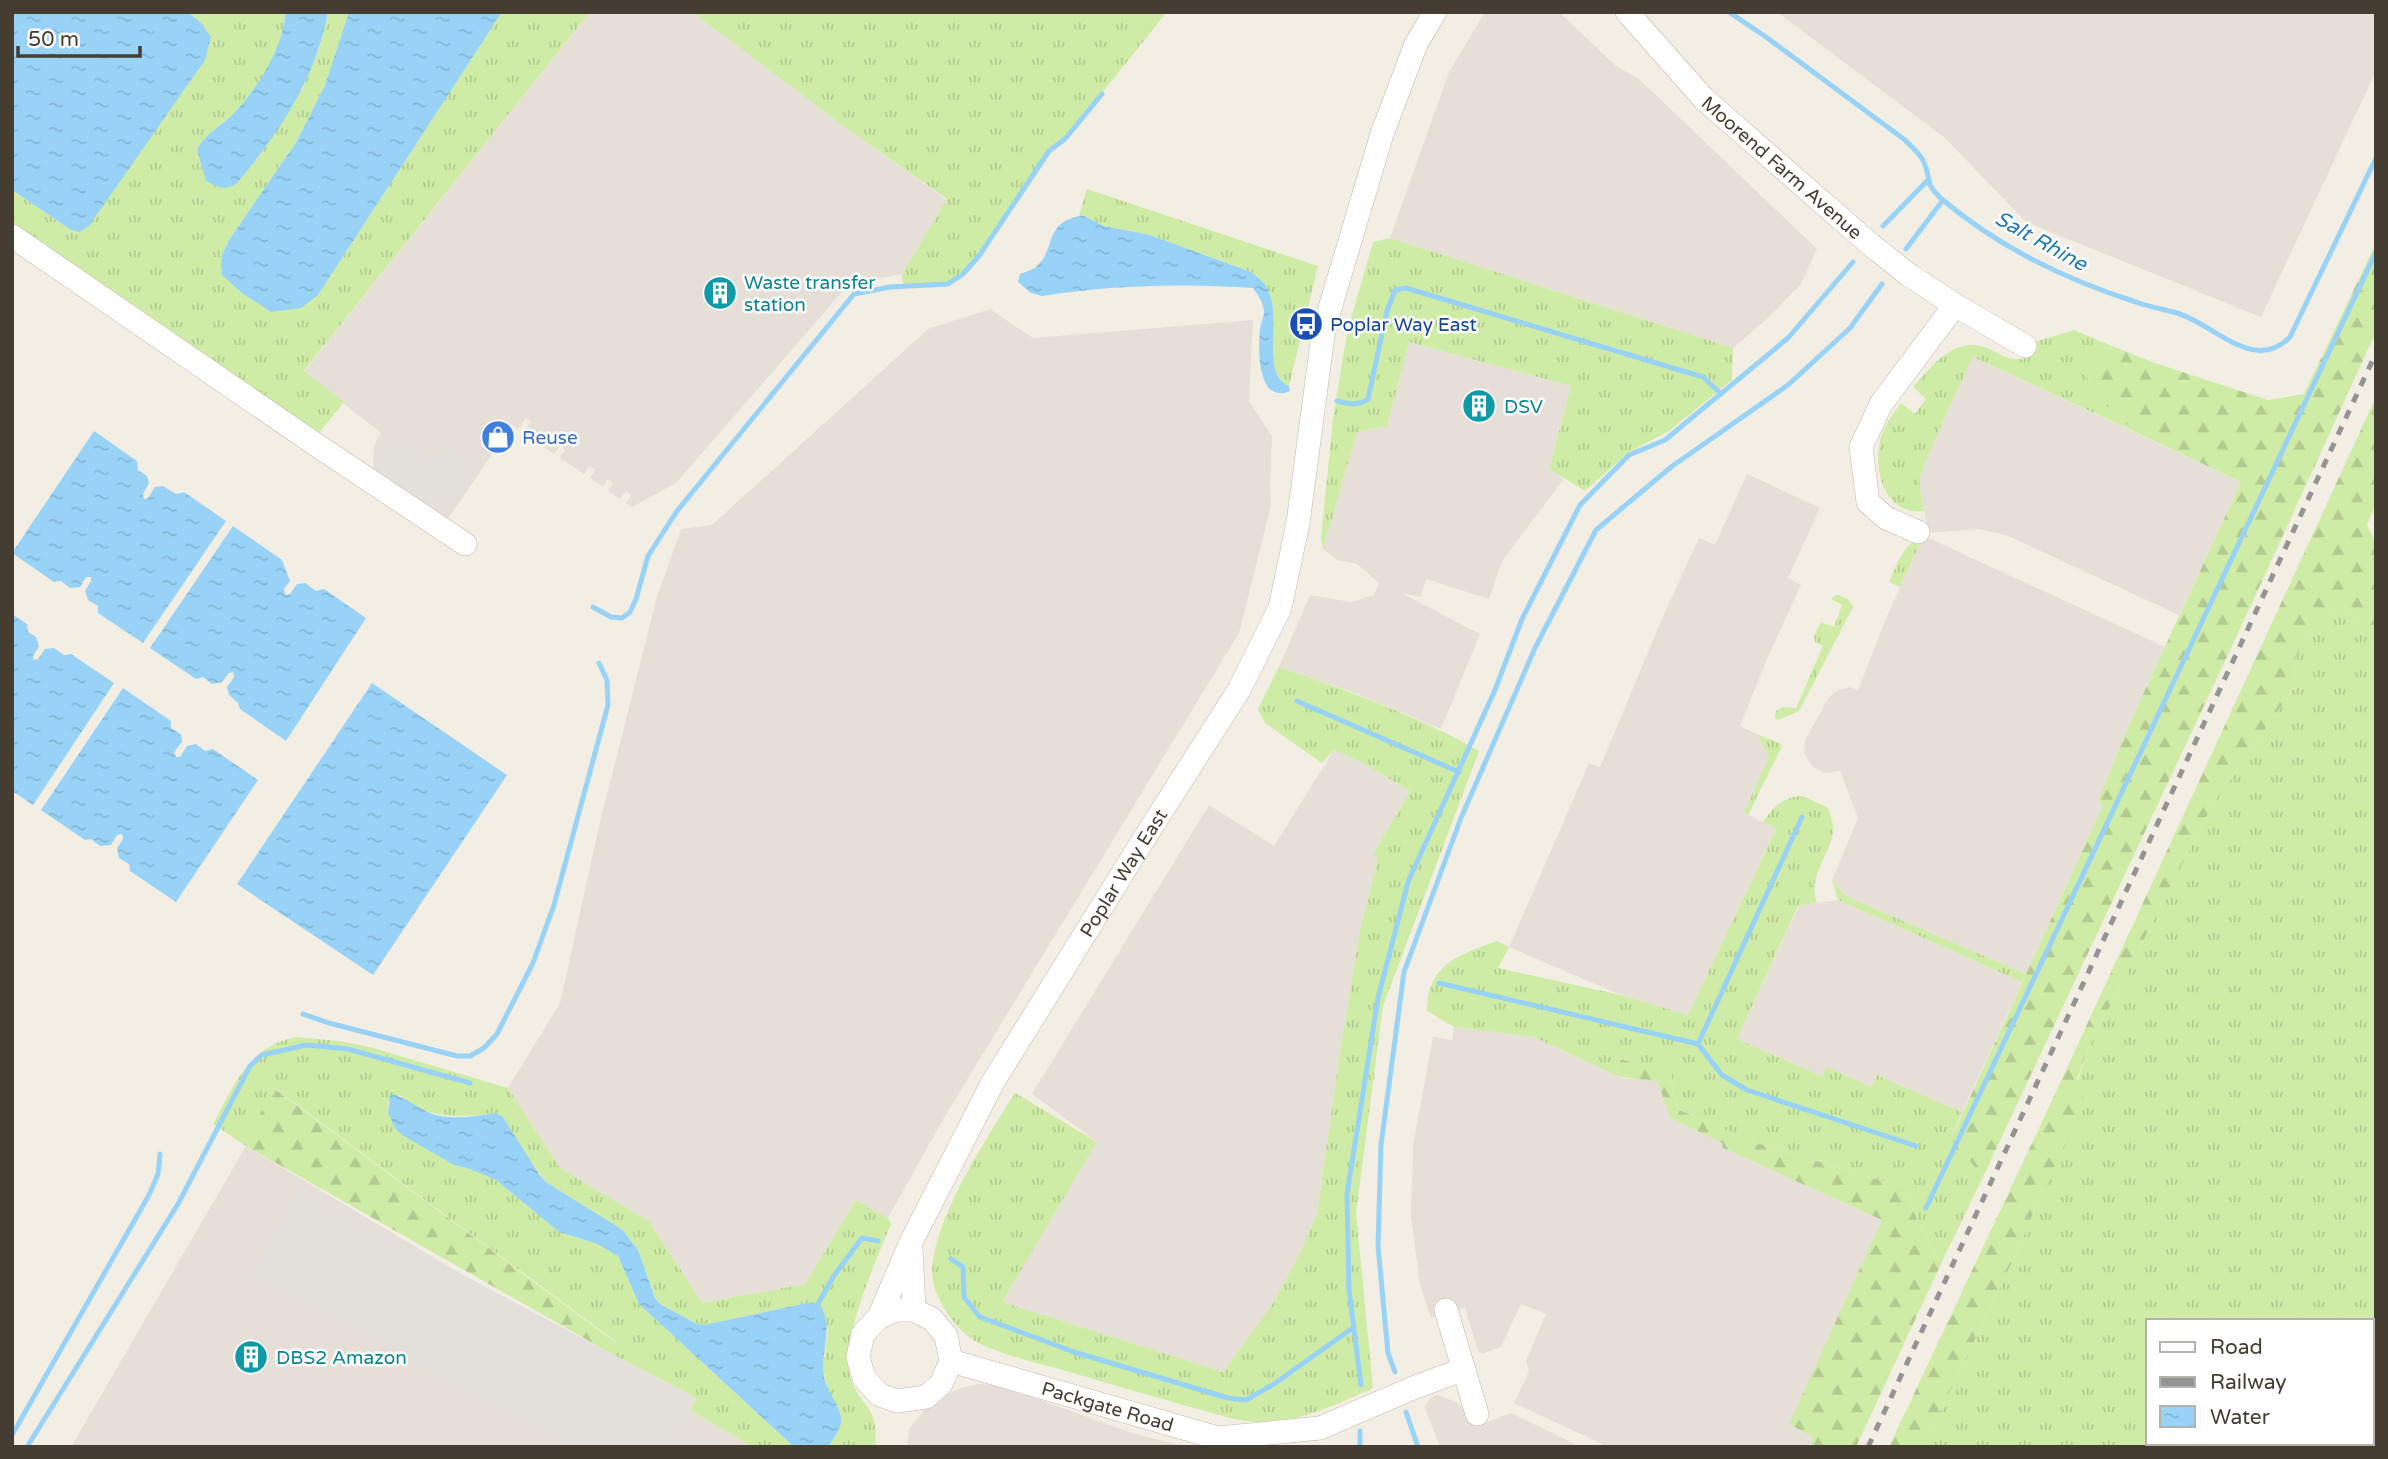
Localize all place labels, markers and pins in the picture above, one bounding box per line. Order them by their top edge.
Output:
place label: Waste transfer station [744,272,876,316]
building icon: Waste transfer station [701,274,739,312]
bus stop icon: Poplar Way East [1287,305,1325,343]
place label: Poplar Way East [1330,314,1477,336]
building icon: DSV [1460,387,1498,425]
place label: DSV [1504,396,1543,418]
shop icon: Reuse [479,418,517,456]
place label: Reuse [522,427,578,449]
building icon: DBS2 Amazon [232,1338,270,1376]
place label: DBS2 Amazon [276,1347,407,1369]

